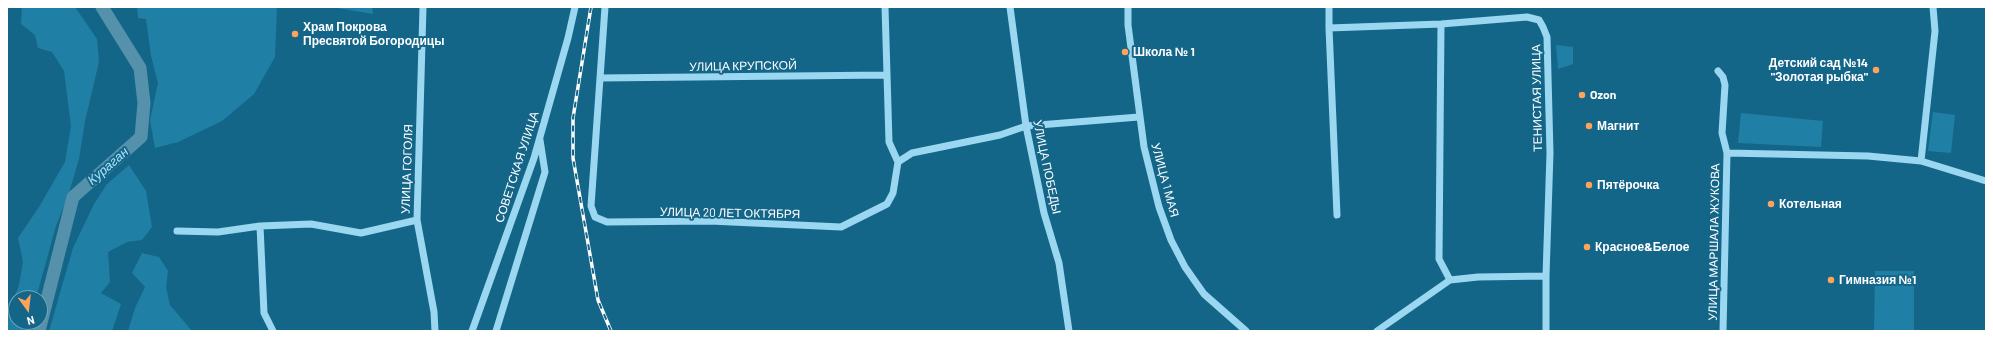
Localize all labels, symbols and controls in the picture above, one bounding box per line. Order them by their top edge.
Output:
place label: Храм Покрова Пресвятой Богородицы [303,20,444,48]
marker: Храм Покрова Пресвятой Богородицы [290,29,300,39]
street label: ТЕНИСТАЯ УЛИЦА [1529,44,1545,152]
place label: Школа № 1 [1133,45,1195,59]
marker: Школа № 1 [1120,47,1130,57]
place label: Детский сад №14 "Золотая рыбка" [1769,56,1868,84]
street label: УЛИЦА КРУПСКОЙ [689,58,797,74]
marker: Детский сад №14 "Золотая рыбка" [1871,65,1881,75]
place label: Ozon [1590,88,1616,102]
marker: Ozon [1577,90,1587,100]
street label: СОВЕТСКАЯ УЛИЦА [492,109,542,225]
street label: УЛИЦА ПОБЕДЫ [1030,119,1064,215]
place label: Магнит [1597,119,1639,133]
marker: Магнит [1584,121,1594,131]
street label: УЛИЦА ГОГОЛЯ [398,124,416,214]
street label: УЛИЦА 1 МАЯ [1148,141,1182,219]
water label: Кураган [84,144,132,188]
street label: УЛИЦА МАРШАЛА ЖУКОВА [1705,163,1723,321]
place label: Пятёрочка [1597,178,1659,192]
marker: Пятёрочка [1584,180,1594,190]
place label: Котельная [1779,197,1842,211]
marker: Котельная [1766,199,1776,209]
street label: УЛИЦА 20 ЛЕТ ОКТЯБРЯ [660,205,800,221]
place label: Красное&Белое [1595,240,1689,254]
marker: Красное&Белое [1582,242,1592,252]
place label: Гимназия №1 [1839,273,1916,287]
marker: Гимназия №1 [1826,275,1836,285]
north arrow [8,290,48,330]
text: N [26,314,36,328]

